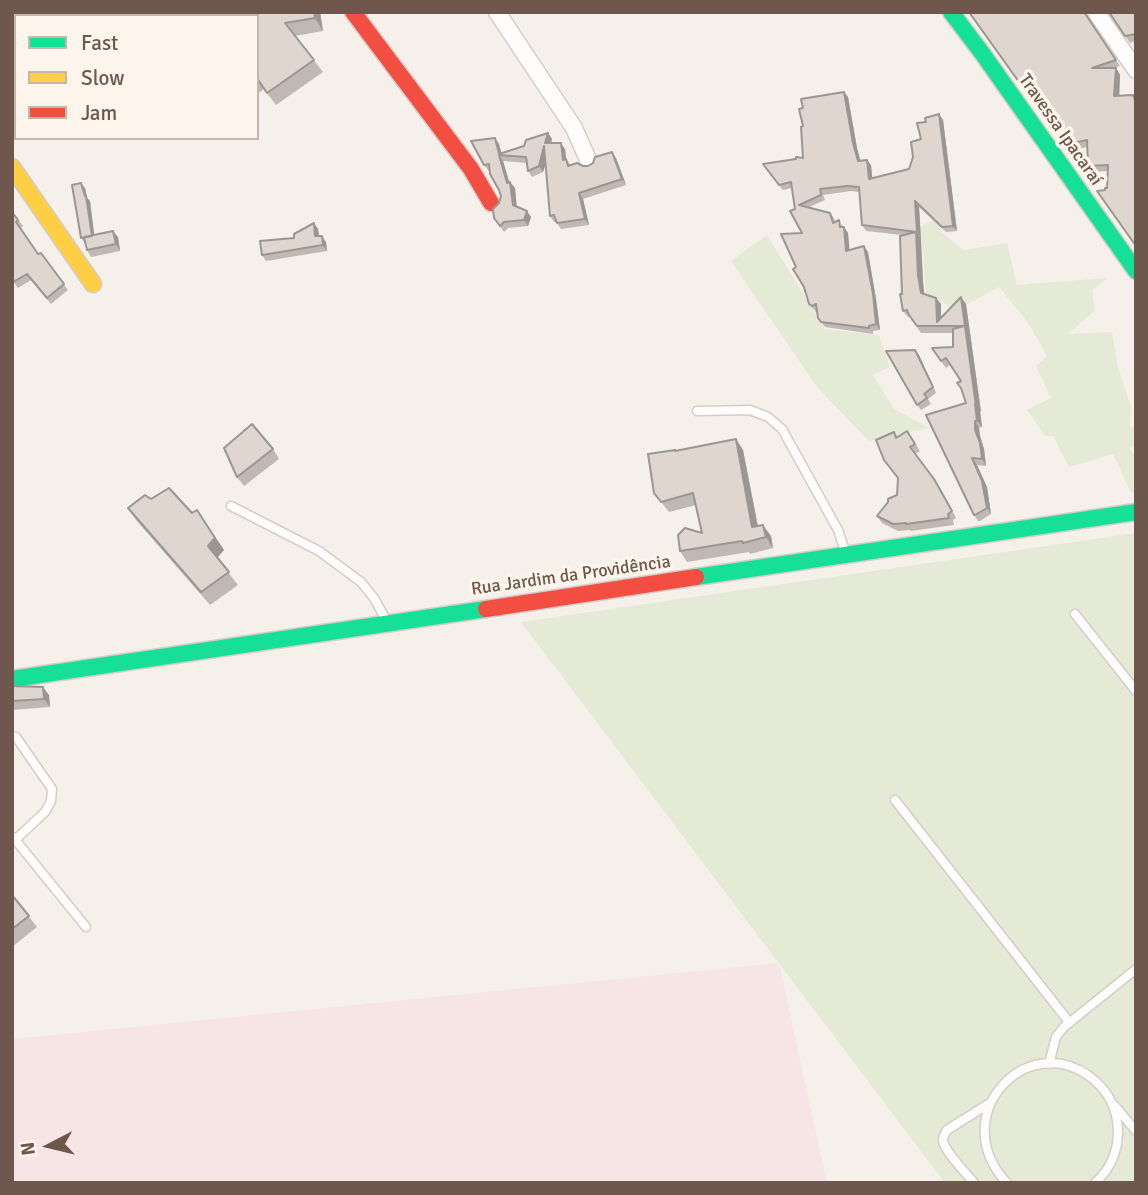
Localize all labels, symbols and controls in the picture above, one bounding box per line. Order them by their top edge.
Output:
legend [14,14,259,140]
text: Fast [81,30,118,56]
text: Slow [81,65,125,91]
street label: Travessa Ipacaraí [1014,70,1106,190]
text: Jam [81,100,117,126]
street label: Rua Jardim da Providência [470,551,672,601]
north arrow [14,1111,84,1181]
text: N [15,1141,41,1157]

